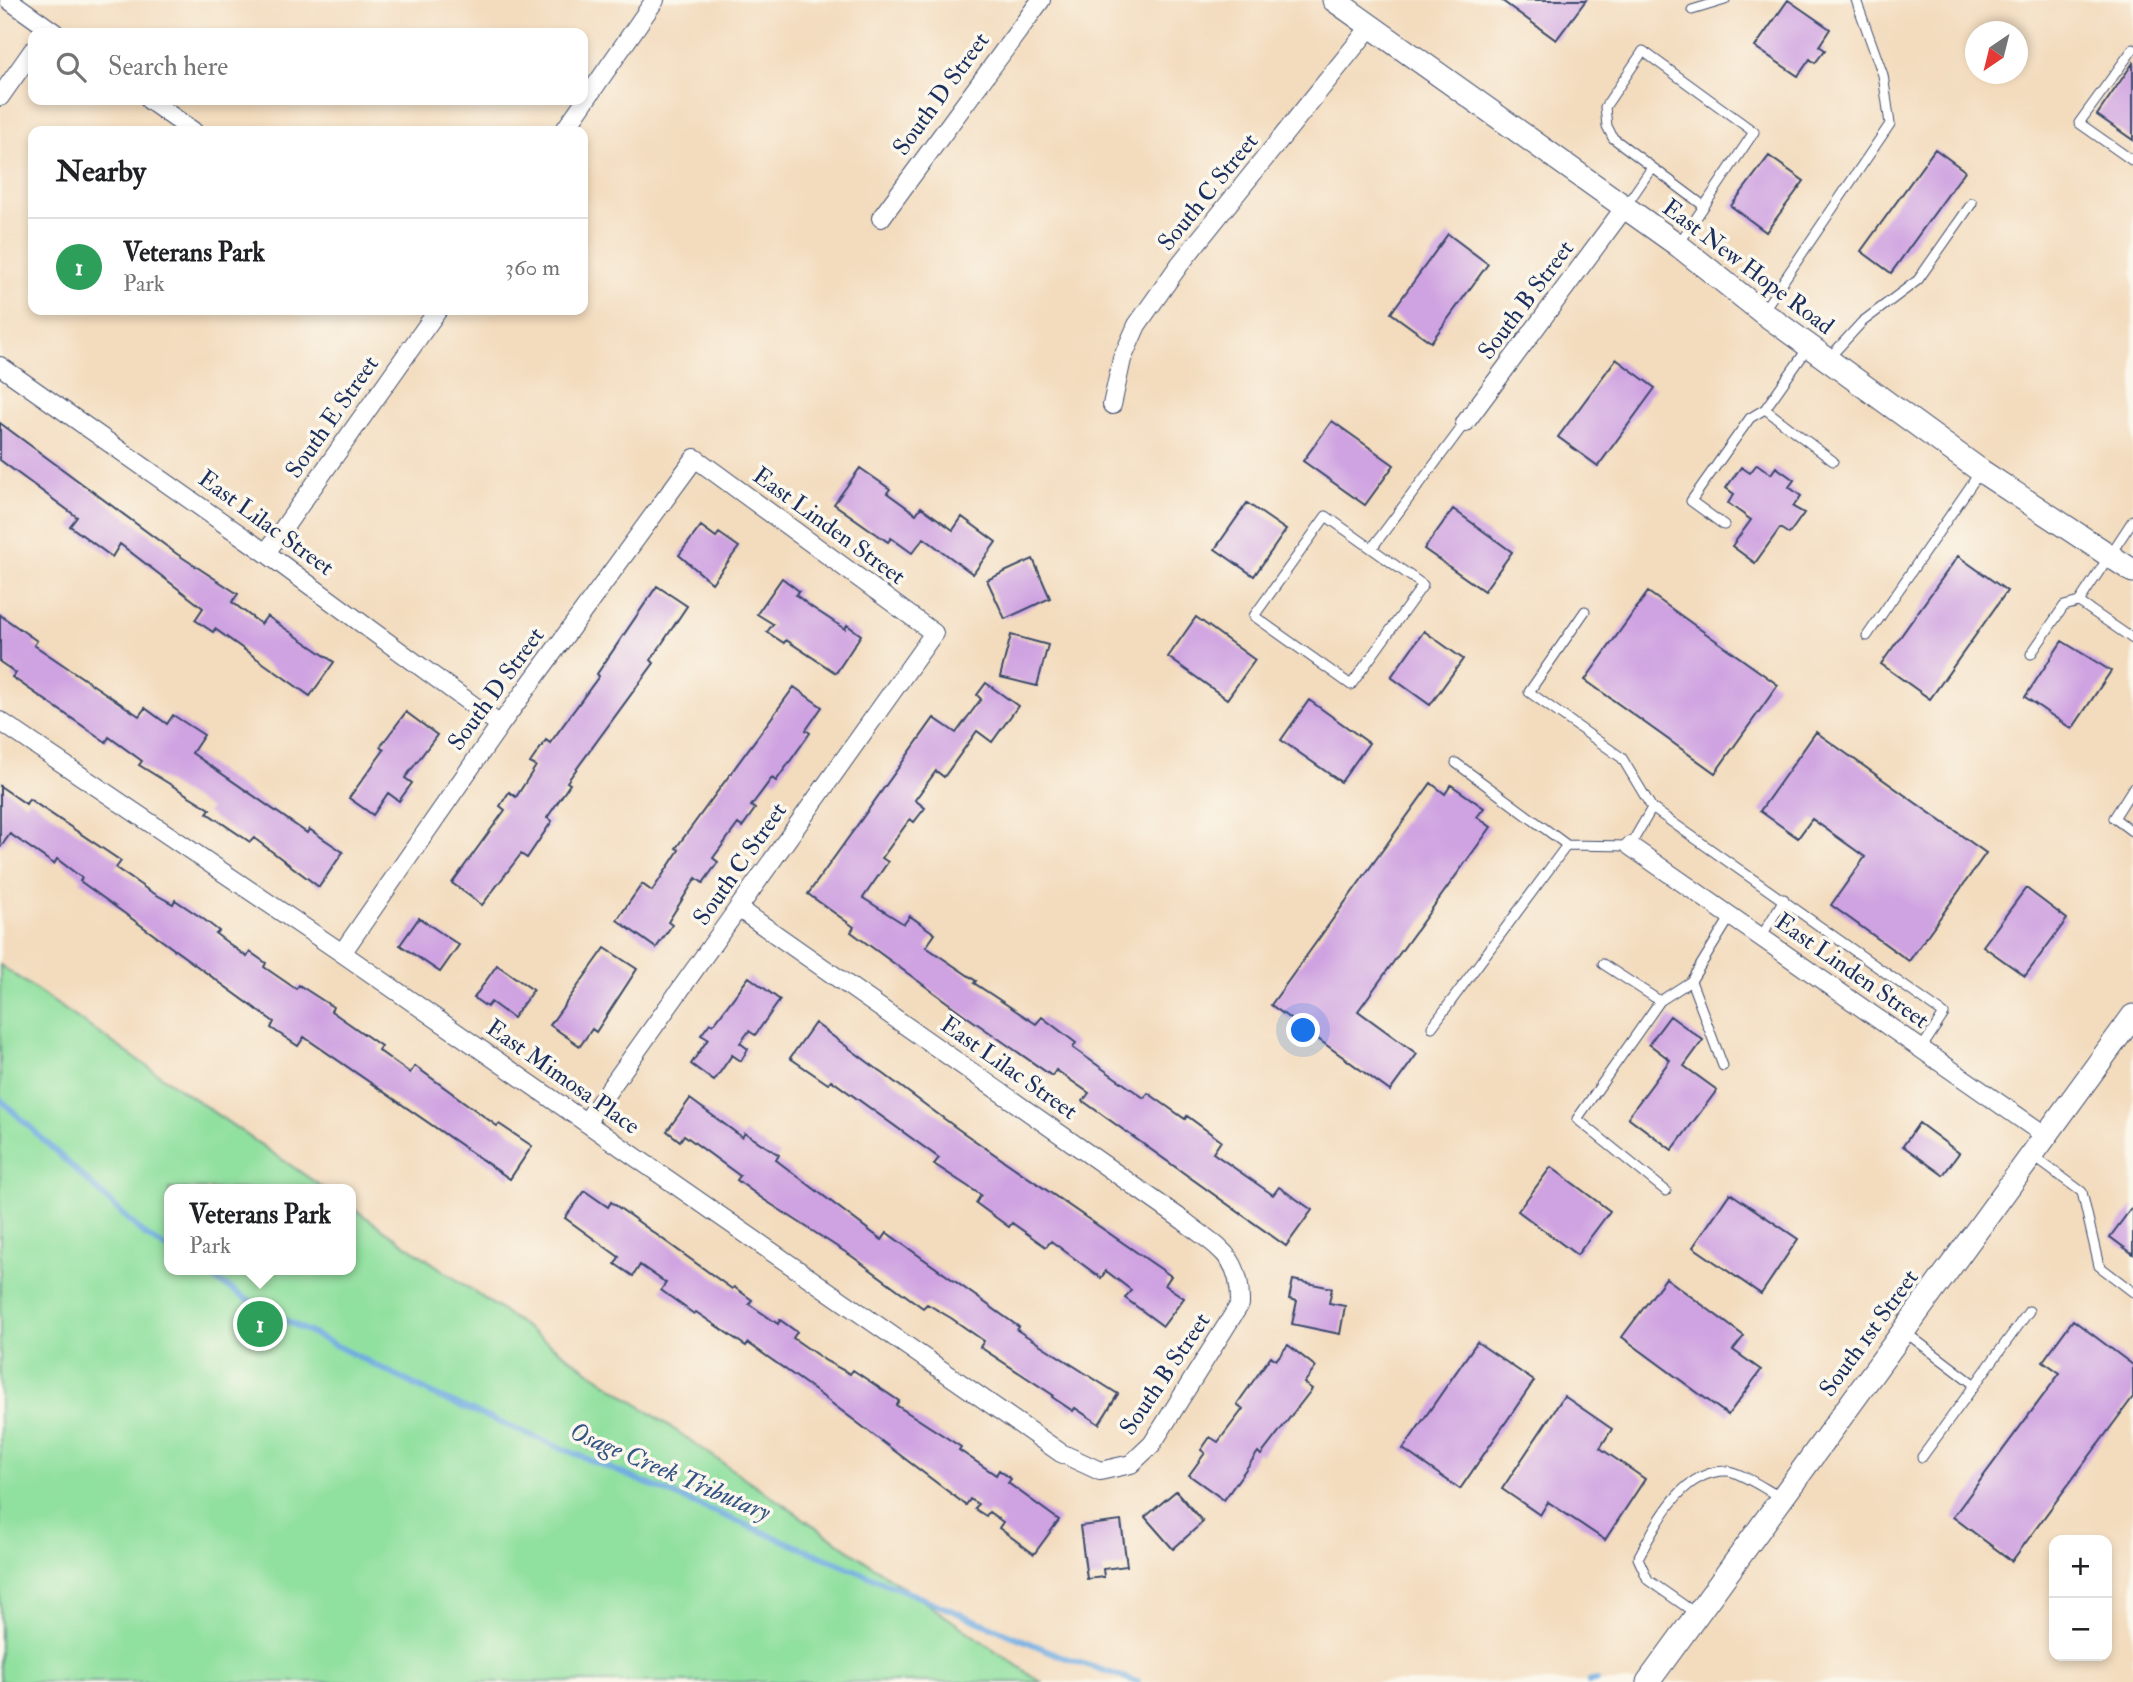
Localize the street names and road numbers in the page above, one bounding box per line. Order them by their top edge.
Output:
street label: South D Street [886,26,996,162]
street label: South C Street [1151,126,1265,257]
street label: East New Hope Road [1656,192,1840,342]
street label: South B Street [1471,234,1581,366]
street label: South E Street [278,349,386,484]
street label: East Linden Street [747,460,912,592]
street label: East Lilac Street [192,463,340,583]
street label: South D Street [441,621,551,757]
street label: South C Street [686,796,794,932]
street label: East Linden Street [1769,906,1935,1036]
street label: East Lilac Street [934,1009,1084,1127]
street label: East Mimosa Place [480,1012,646,1142]
street label: South 1st Street [1812,1263,1926,1403]
street label: South B Street [1113,1307,1217,1441]

